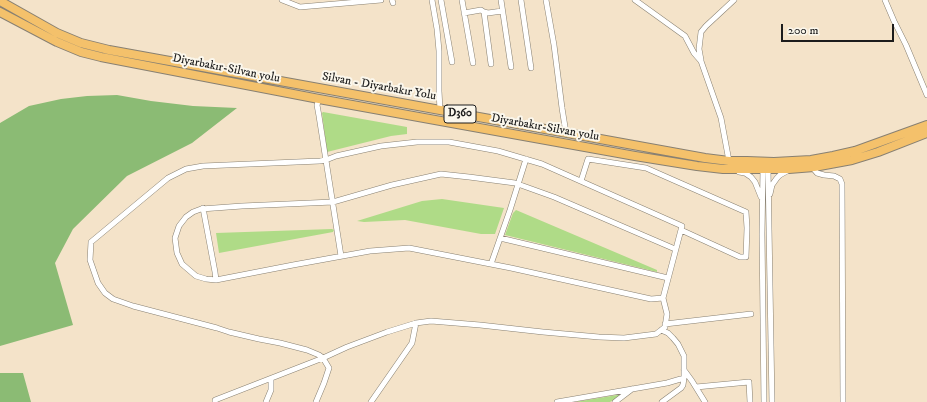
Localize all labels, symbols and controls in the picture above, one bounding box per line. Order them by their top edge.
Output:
scale bar [783,16,896,42]
text: 200 m [788,23,818,38]
street label: Diyarbakır-Silvan yolu [171,52,281,86]
street label: Silvan - Diyarbakır Yolu [321,70,437,104]
road number: D360 [444,105,476,123]
street label: Diyarbakır-Silvan yolu [490,111,600,145]

